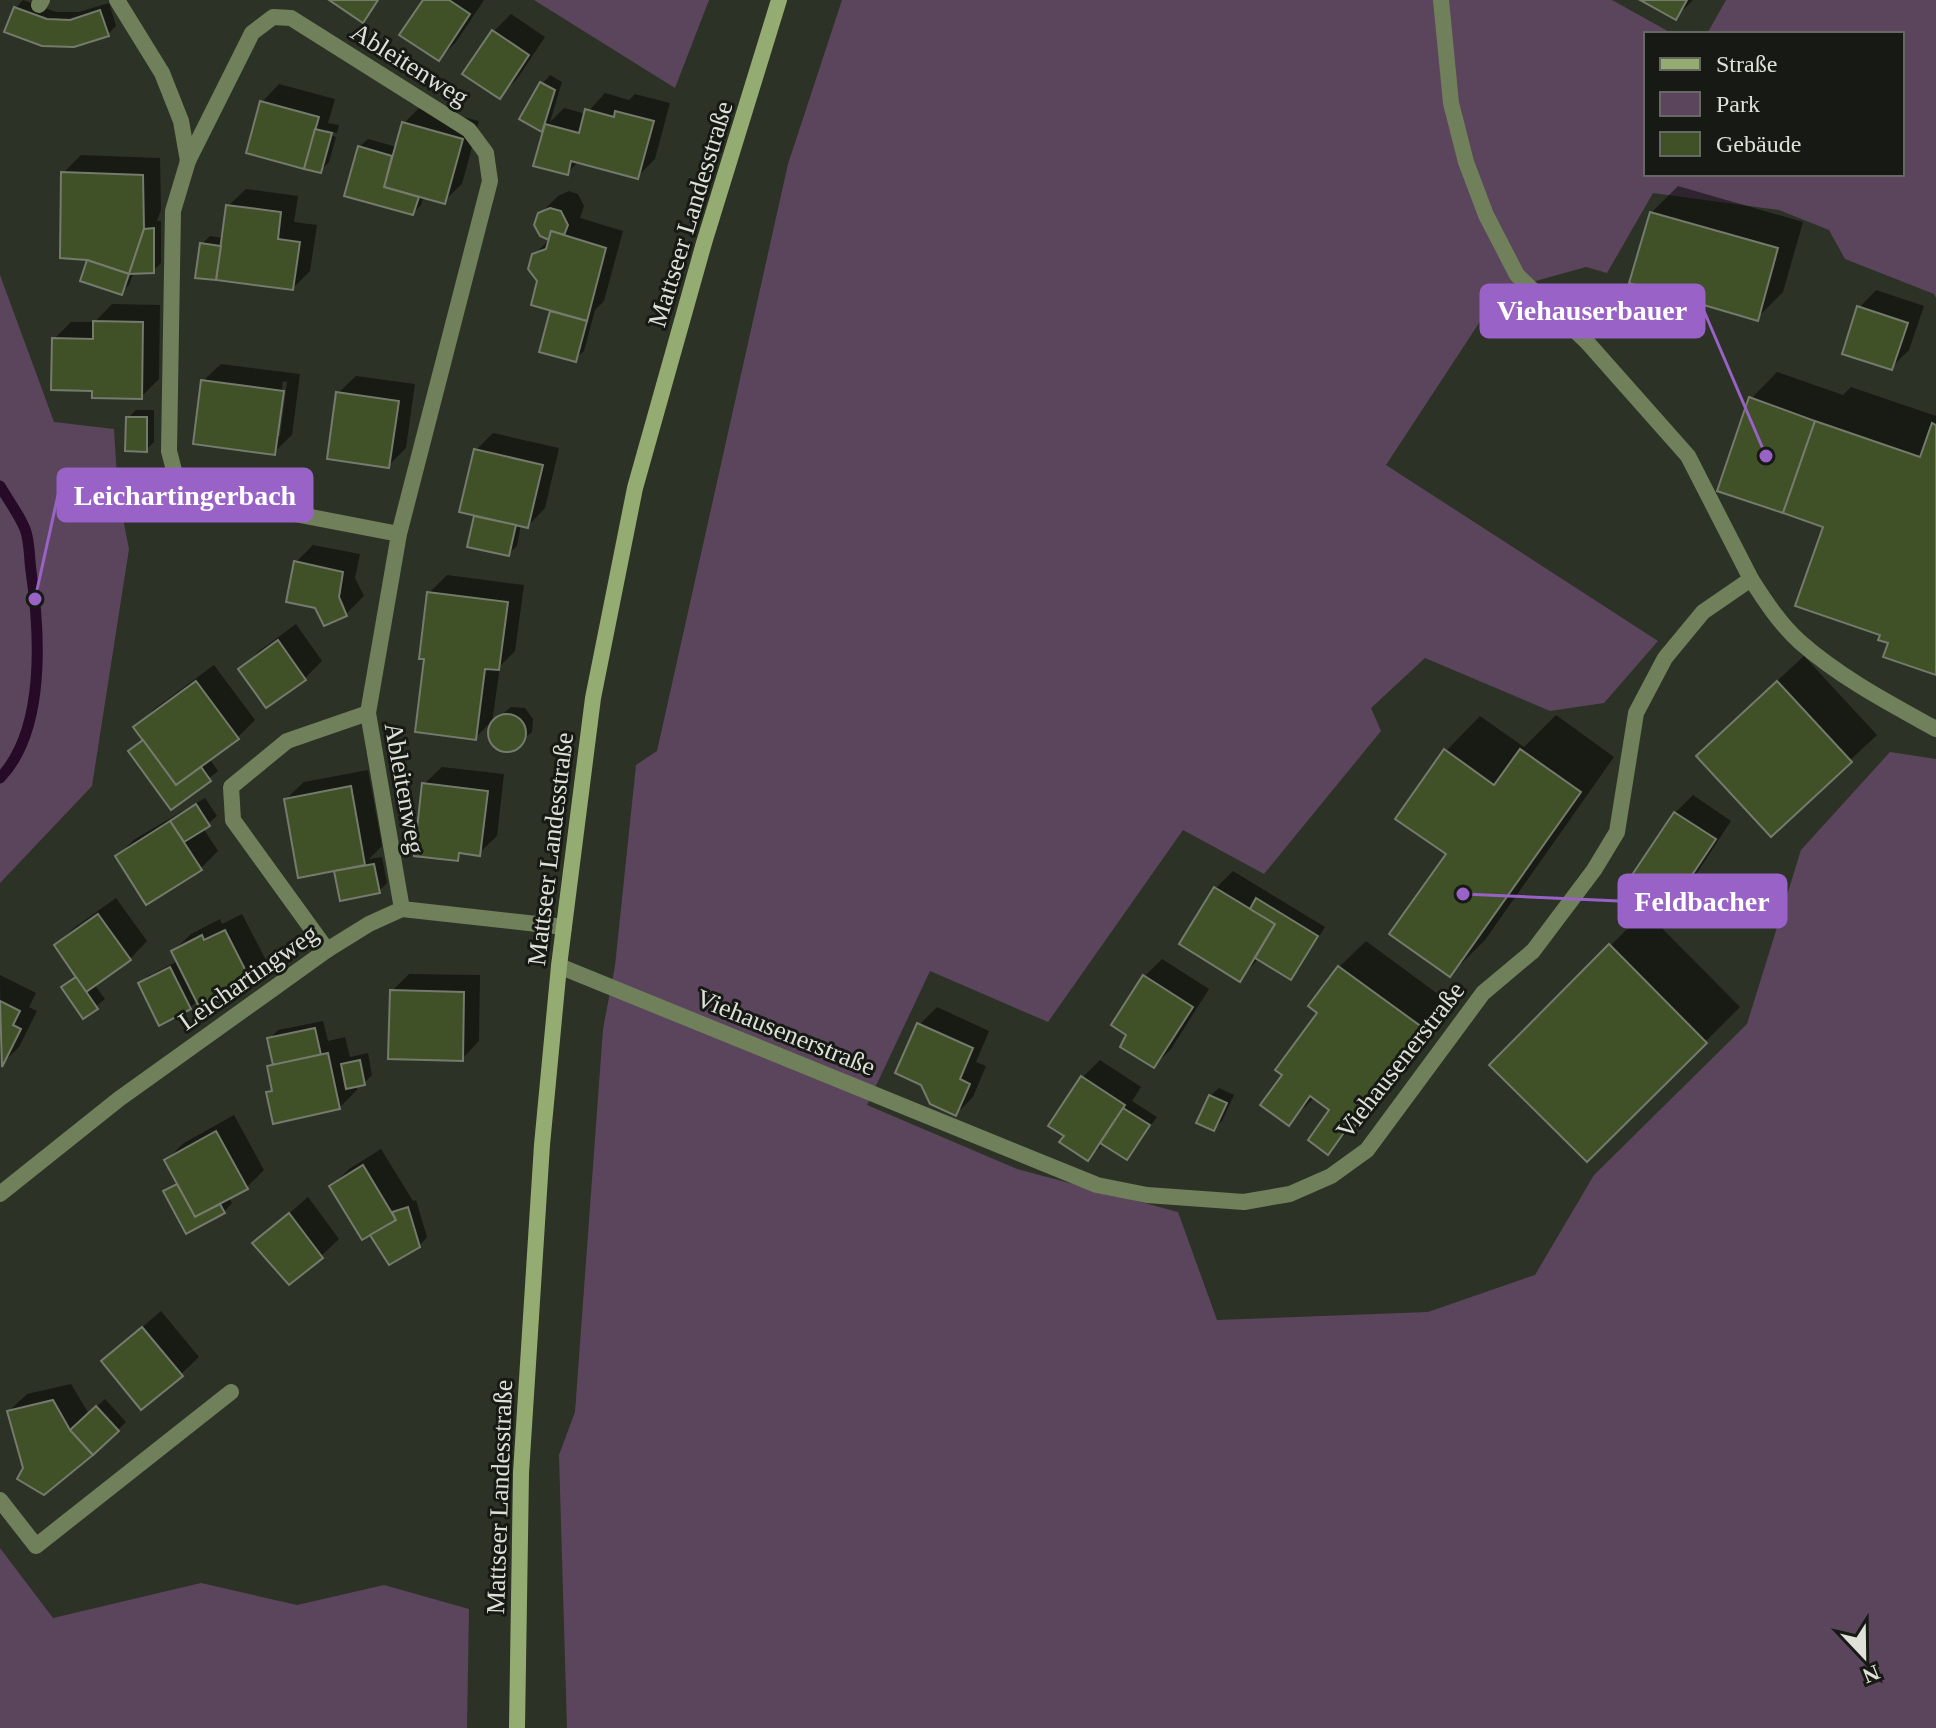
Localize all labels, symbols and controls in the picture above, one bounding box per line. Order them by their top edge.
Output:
street label: Ableitenweg [346,17,474,112]
legend [1644,32,1904,176]
text: Straße [1716,51,1777,77]
text: Park [1716,91,1760,117]
street label: Mattseer Landesstraße [642,98,739,331]
text: Gebäude [1716,131,1801,157]
callout: Viehauserbauer [1481,285,1704,337]
text: Viehauserbauer [1497,295,1687,326]
callout: Leichartingerbach [58,469,312,521]
text: Leichartingerbach [74,480,297,511]
street label: Ableitenweg [379,720,430,856]
street label: Mattseer Landesstraße [522,731,579,967]
callout: Feldbacher [1619,875,1786,927]
text: Feldbacher [1634,886,1770,917]
street label: Leichartingweg [173,919,323,1036]
street label: Viehausenerstraße [1330,976,1470,1144]
street label: Viehausenerstraße [692,983,880,1082]
street label: Mattseer Landesstraße [481,1379,518,1615]
north arrow [1824,1616,1904,1696]
text: N [1859,1660,1883,1689]

